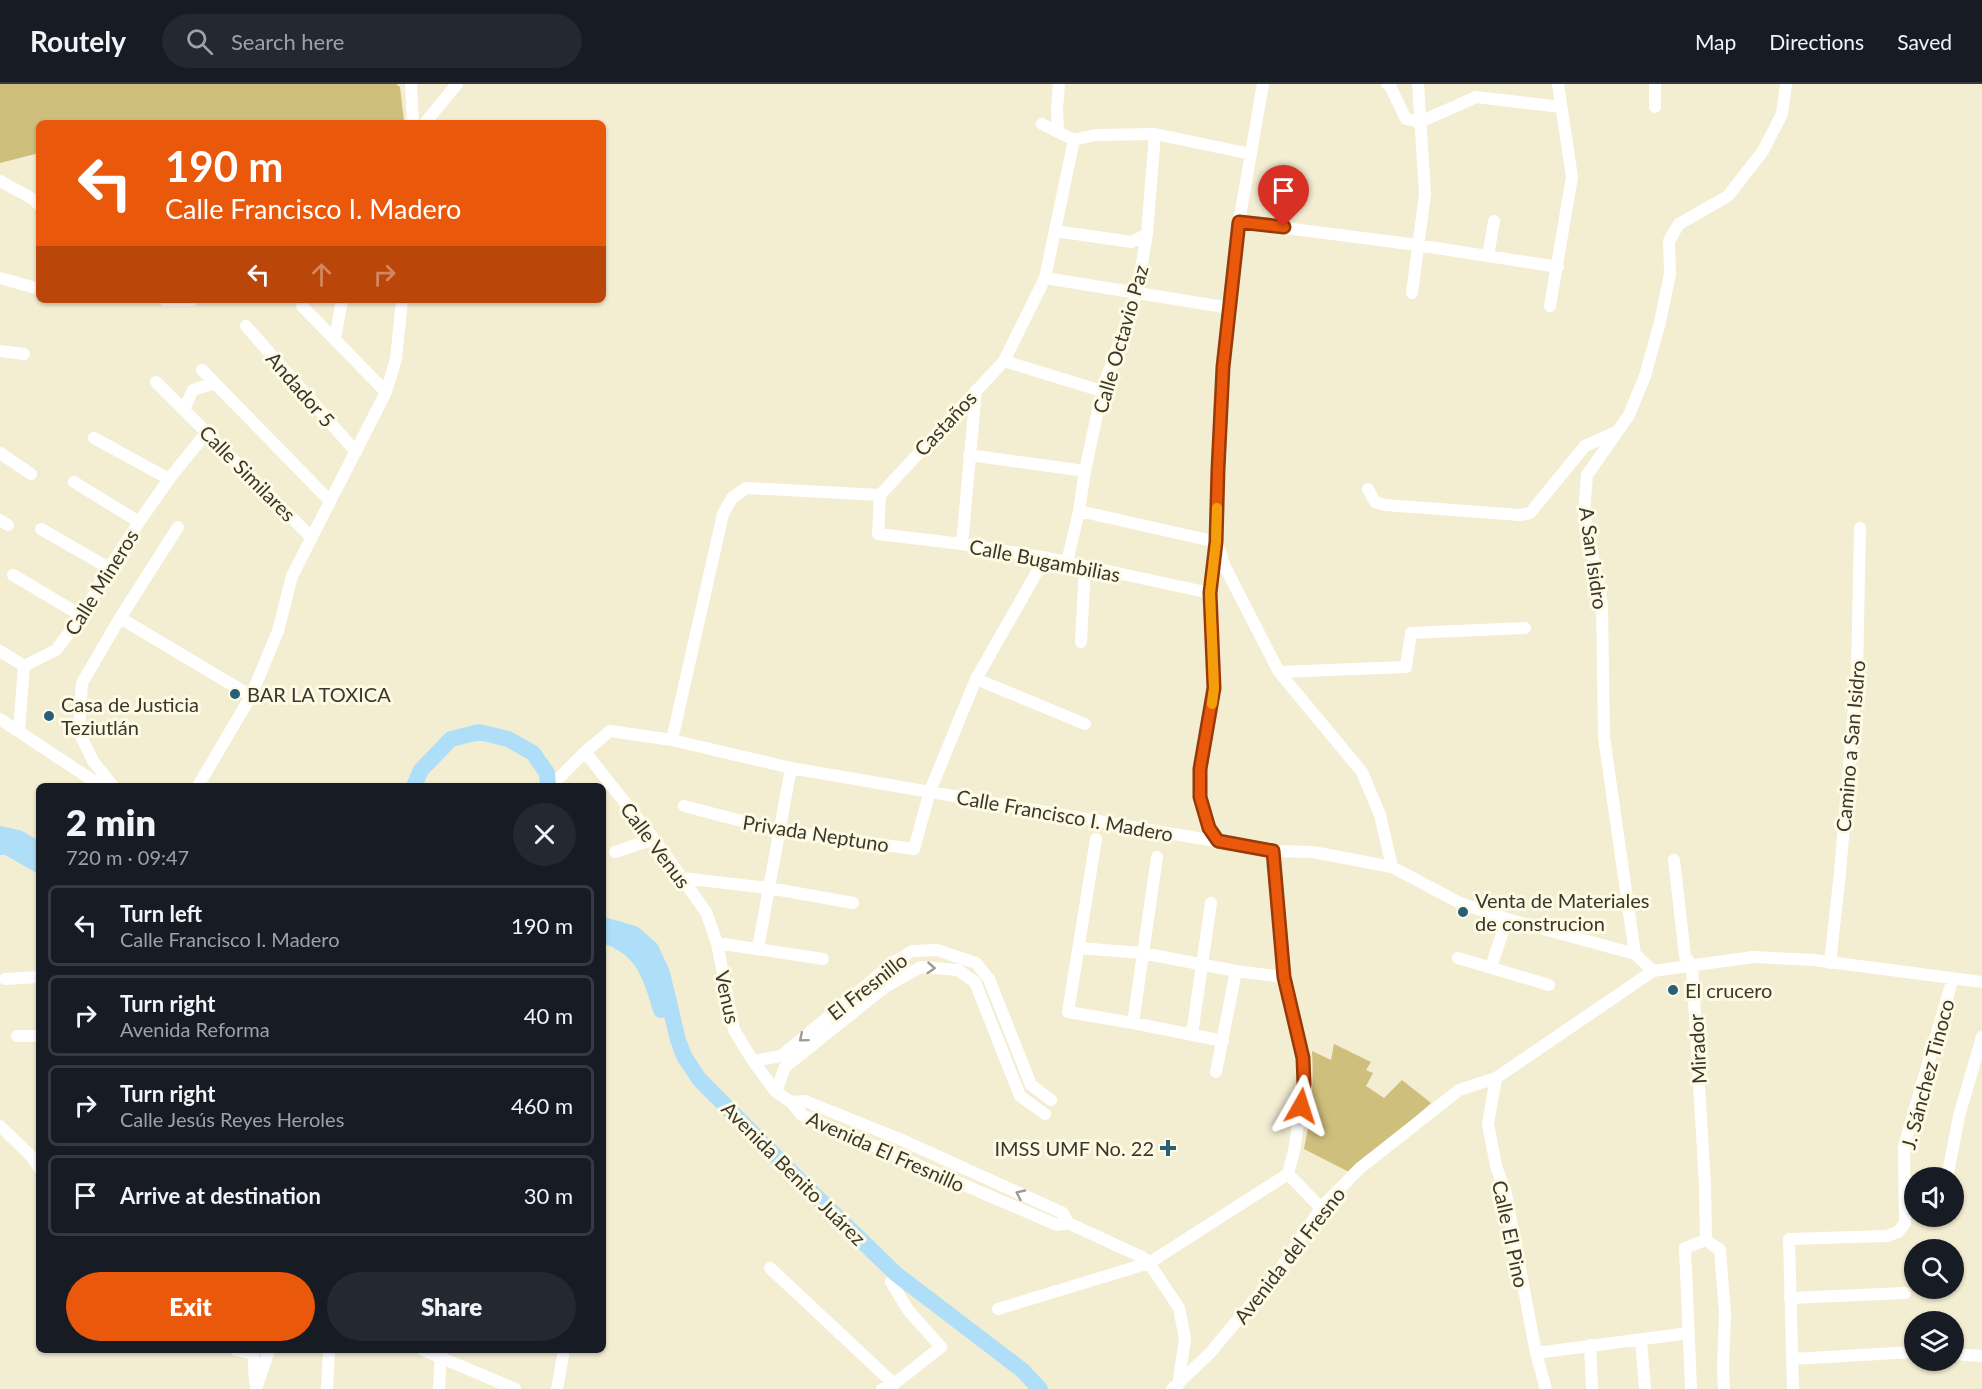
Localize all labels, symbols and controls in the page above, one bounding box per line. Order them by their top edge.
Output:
search box [162,14,582,68]
text: Routely [30,24,126,58]
icon: search [183,25,216,58]
text: Search here [231,28,344,55]
text: Map [1695,29,1736,54]
text: Directions [1769,29,1864,54]
text: Saved [1897,29,1952,54]
text: 190 m [165,141,283,191]
icon: left [66,144,144,222]
pin [1258,165,1309,227]
icon: arrive [1267,174,1300,207]
text: Calle Francisco I. Madero [165,192,461,225]
icon: left [242,258,275,291]
icon: ahead [305,258,338,291]
icon: right [368,258,401,291]
street label: Calle Octavio Paz [1087,262,1153,416]
street label: Andador 5 [262,346,340,432]
street label: Castaños [909,385,981,461]
street label: Calle Similares [195,420,301,526]
street label: A San Isidro [1575,505,1613,611]
street label: Calle Mineros [59,525,143,639]
street label: Calle Bugambilias [968,534,1122,586]
street label: Camino a San Isidro [1831,659,1869,833]
place label: BAR LA TOXICA [247,682,391,706]
marker: BAR LA TOXICA [228,687,242,701]
place label: Casa de Justicia Teziutlán [61,692,199,739]
marker: Casa de Justicia Teziutlán [42,709,56,723]
street label: Calle Francisco I. Madero [955,784,1175,846]
street label: Calle Venus [616,797,696,893]
text: 2 min [66,800,156,844]
button: close [513,803,576,866]
street label: Privada Neptuno [741,810,891,856]
text: 720 m · 09:47 [66,845,189,869]
place label: Venta de Materiales de construcion [1475,888,1649,935]
text: Turn left [120,900,202,927]
marker: Venta de Materiales de construcion [1456,905,1470,919]
icon: left [69,909,102,942]
text: 190 m [511,912,573,939]
text: Calle Francisco I. Madero [120,927,340,951]
street label: El Fresnillo [822,947,912,1025]
one-way arrow [927,961,936,974]
street label: Venus [711,968,745,1026]
place label: El crucero [1685,978,1772,1002]
marker: El crucero [1666,983,1680,997]
text: Turn right [120,990,215,1017]
street label: J. Sánchez Tinoco [1895,996,1959,1152]
icon: right [69,999,102,1032]
text: 40 m [524,1002,573,1029]
street label: Mirador [1683,1013,1711,1085]
text: Avenida Reforma [120,1017,270,1041]
one-way arrow [799,1030,810,1041]
position arrow [1269,1074,1333,1138]
text: Turn right [120,1080,215,1107]
icon: right [69,1089,102,1122]
text: 460 m [511,1092,573,1119]
street label: Avenida Benito Juárez [717,1096,871,1250]
street label: Avenida El Fresnillo [803,1105,969,1197]
text: Calle Jesús Reyes Heroles [120,1107,344,1131]
place label: IMSS UMF No. 22 [994,1136,1154,1160]
marker: IMSS UMF No. 22 [1159,1139,1177,1157]
map controls [1904,1167,1964,1371]
button: sound [1904,1167,1964,1227]
street label: Calle El Pino [1488,1178,1534,1290]
icon: arrive [69,1179,102,1212]
text: Arrive at destination [120,1182,321,1209]
text: 30 m [524,1182,573,1209]
street label: Avenida del Fresno [1228,1182,1350,1328]
one-way arrow [1015,1189,1026,1201]
button: search [1904,1239,1964,1299]
button: Exit [66,1272,315,1341]
button: Share [327,1272,576,1341]
button: layers [1904,1311,1964,1371]

